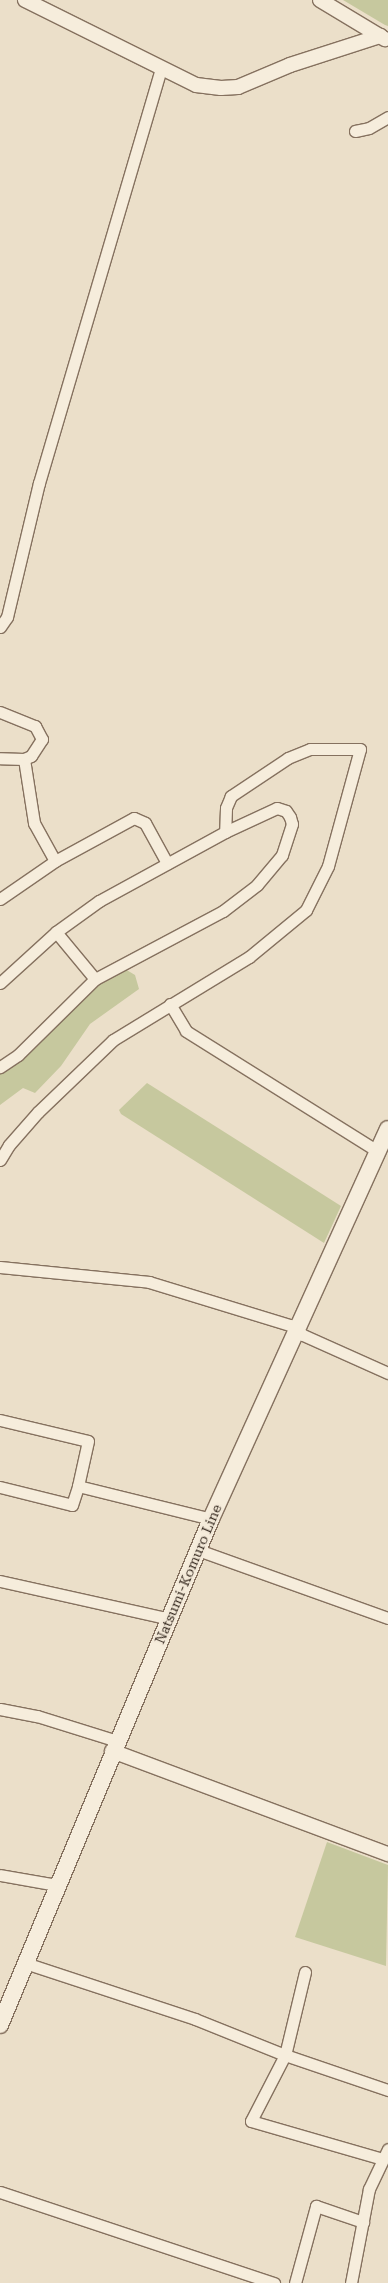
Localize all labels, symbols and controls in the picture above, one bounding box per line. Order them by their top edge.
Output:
street label: Natsumi-Komuro Line [151,1502,225,1646]

